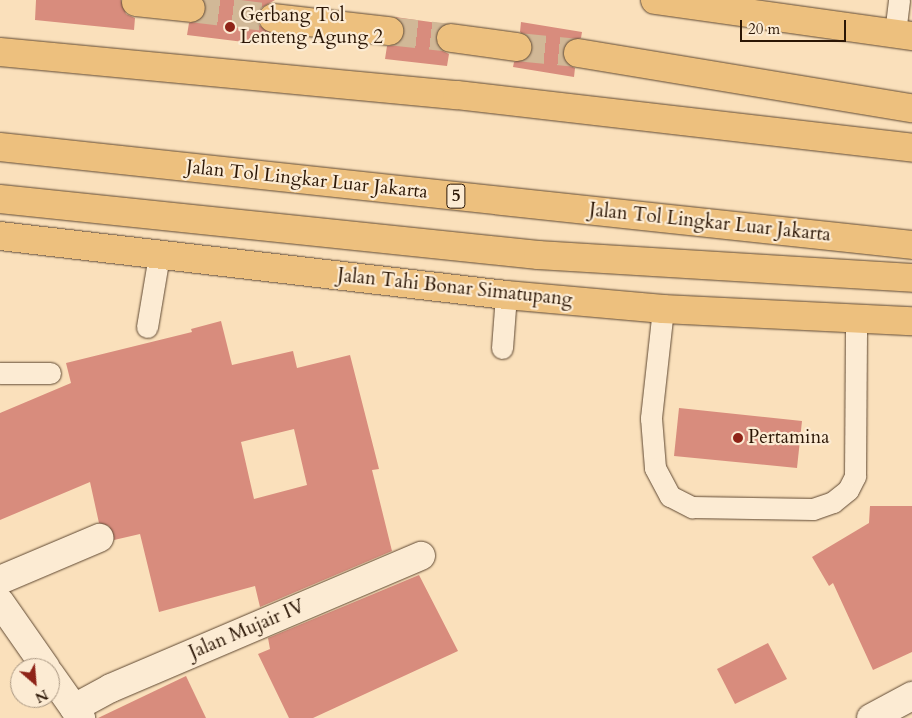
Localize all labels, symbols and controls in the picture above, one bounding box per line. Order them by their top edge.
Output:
place label: Gerbang Tol Lenteng Agung 2 [240,5,383,49]
scale bar [742,10,848,42]
text: 20 m [748,19,780,39]
marker: Gerbang Tol Lenteng Agung 2 [224,21,236,33]
street label: Jalan Tol Lingkar Luar Jakarta [185,156,429,204]
road number: 5 [446,180,466,212]
street label: Jalan Tol Lingkar Luar Jakarta [588,199,832,247]
street label: Jalan Tahi Bonar Simatupang [336,264,574,312]
place label: Pertamina [748,427,829,449]
marker: Pertamina [732,432,744,444]
street label: Jalan Mujair IV [186,595,308,665]
north arrow [10,658,60,708]
text: N [32,685,51,707]

